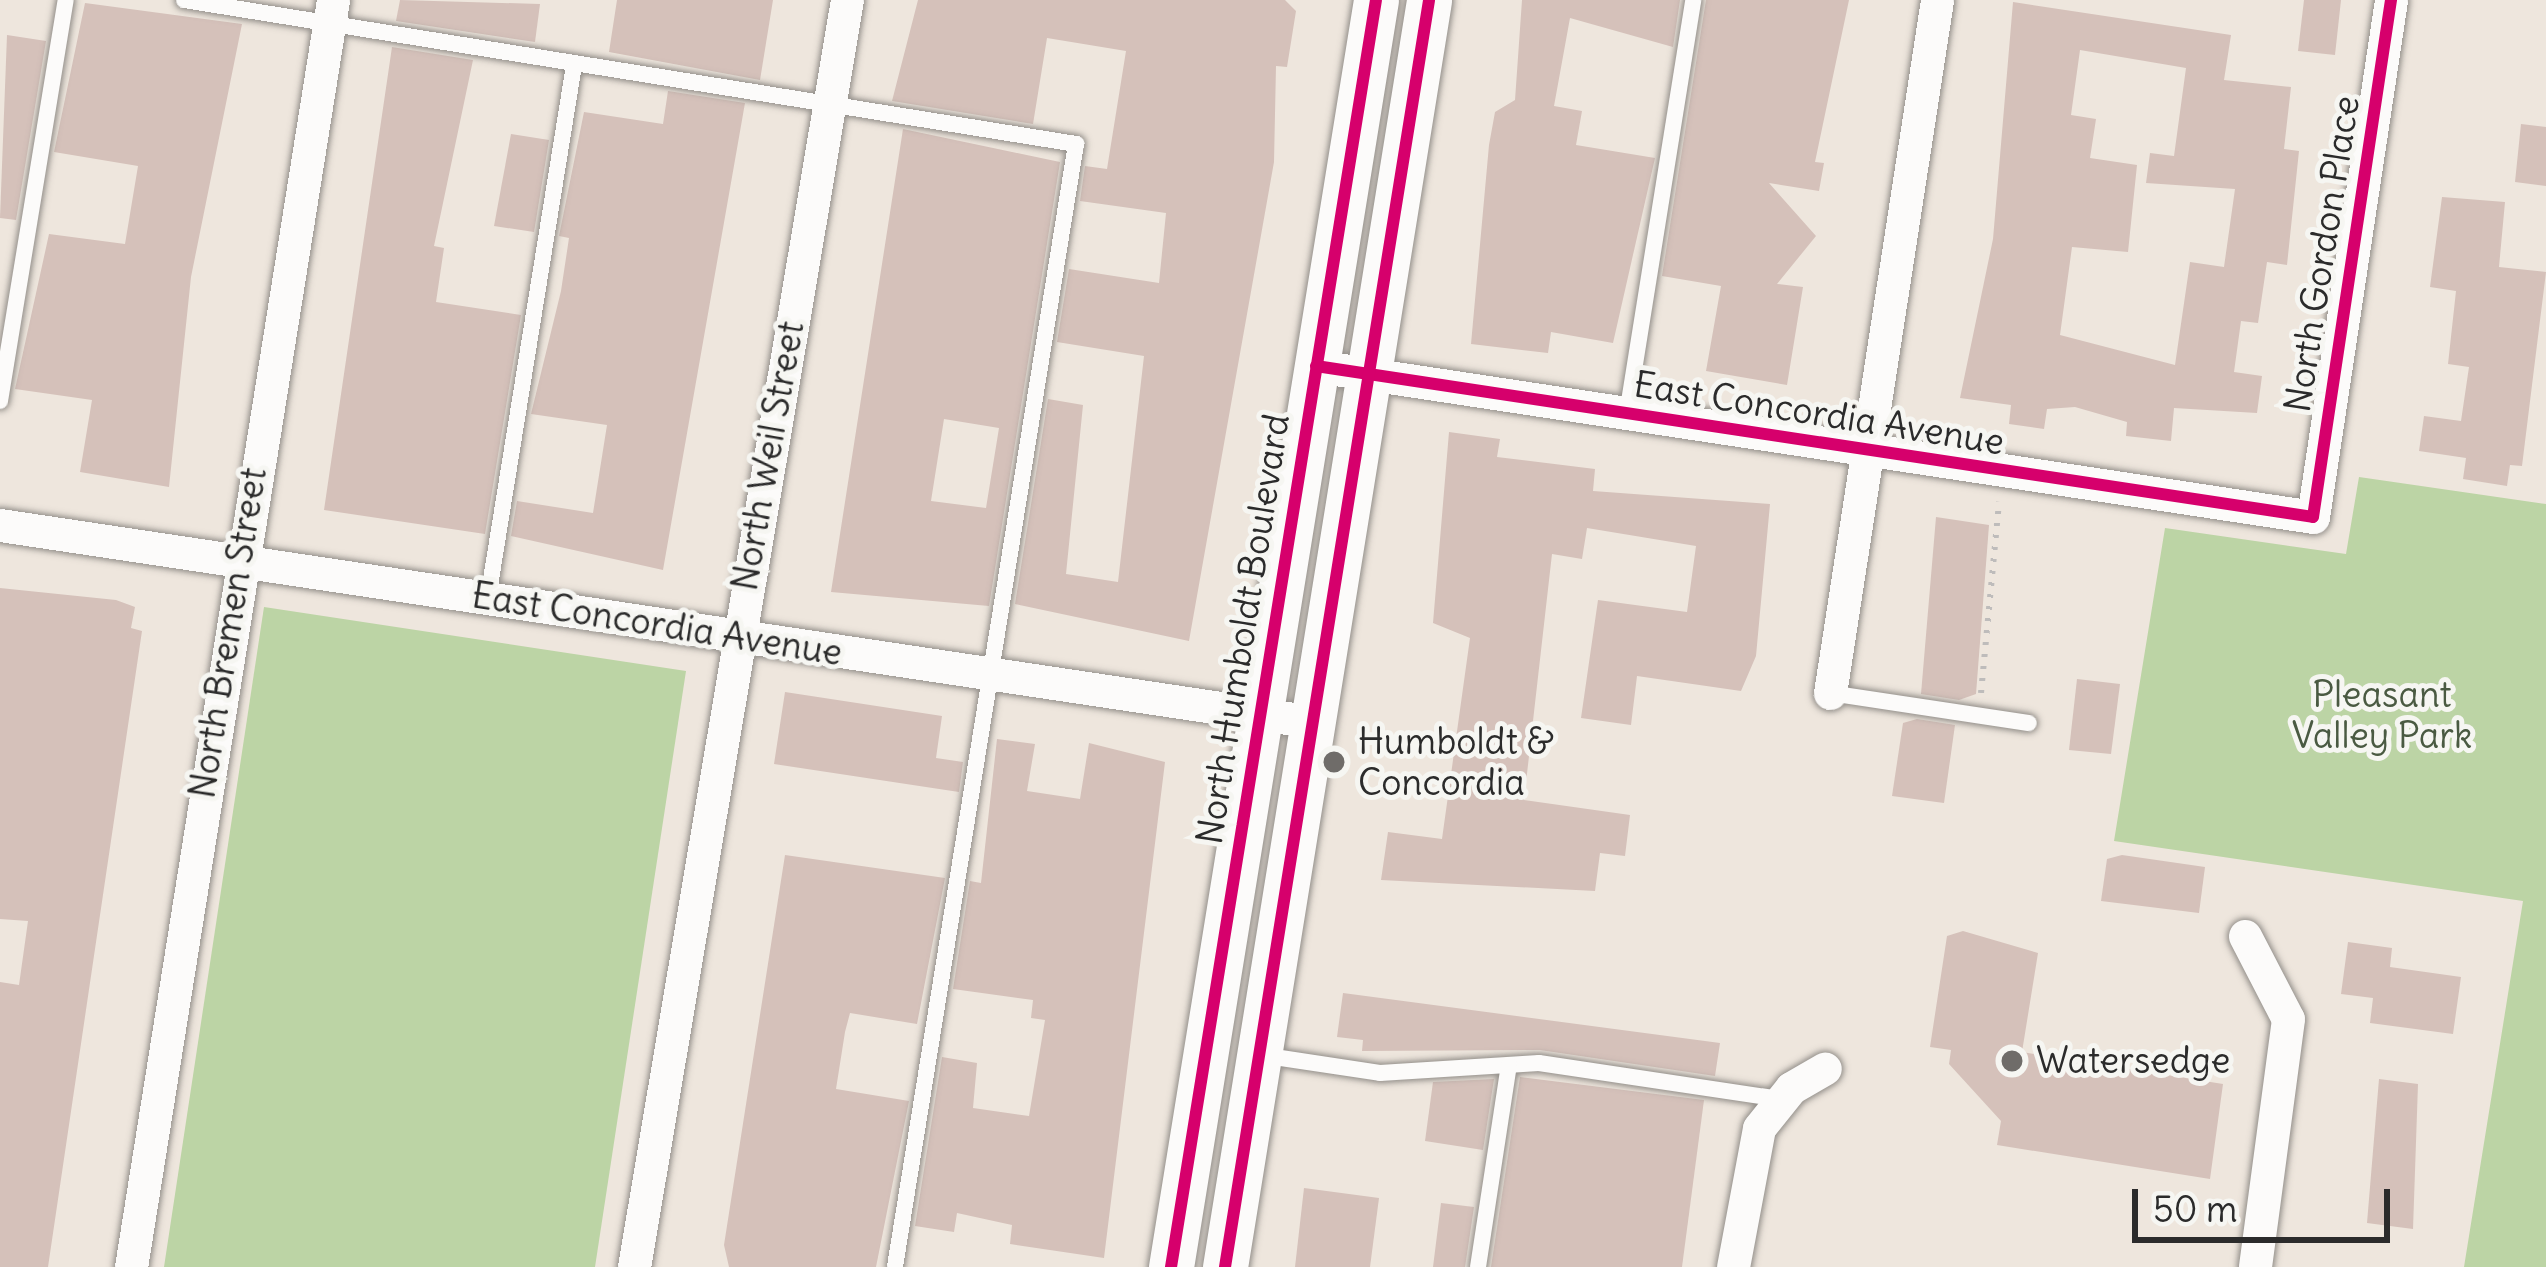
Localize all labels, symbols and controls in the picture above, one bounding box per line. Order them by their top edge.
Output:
street label: North Gordon Place [2276,93,2368,415]
street label: North Weil Street [723,318,813,594]
street label: East Concordia Avenue [1631,362,2007,464]
street label: North Humboldt Boulevard [1188,411,1298,847]
street label: North Bremen Street [181,465,275,801]
street label: East Concordia Avenue [469,573,845,675]
park label: Pleasant Valley Park [2292,672,2472,757]
place label: Humboldt & Concordia [1358,719,1554,804]
marker: Humboldt & Concordia [1321,749,1347,775]
place label: Watersedge [2036,1039,2230,1083]
marker: Watersedge [1999,1048,2025,1074]
scale bar [2138,1165,2396,1239]
text: 50 m [2153,1187,2238,1232]

